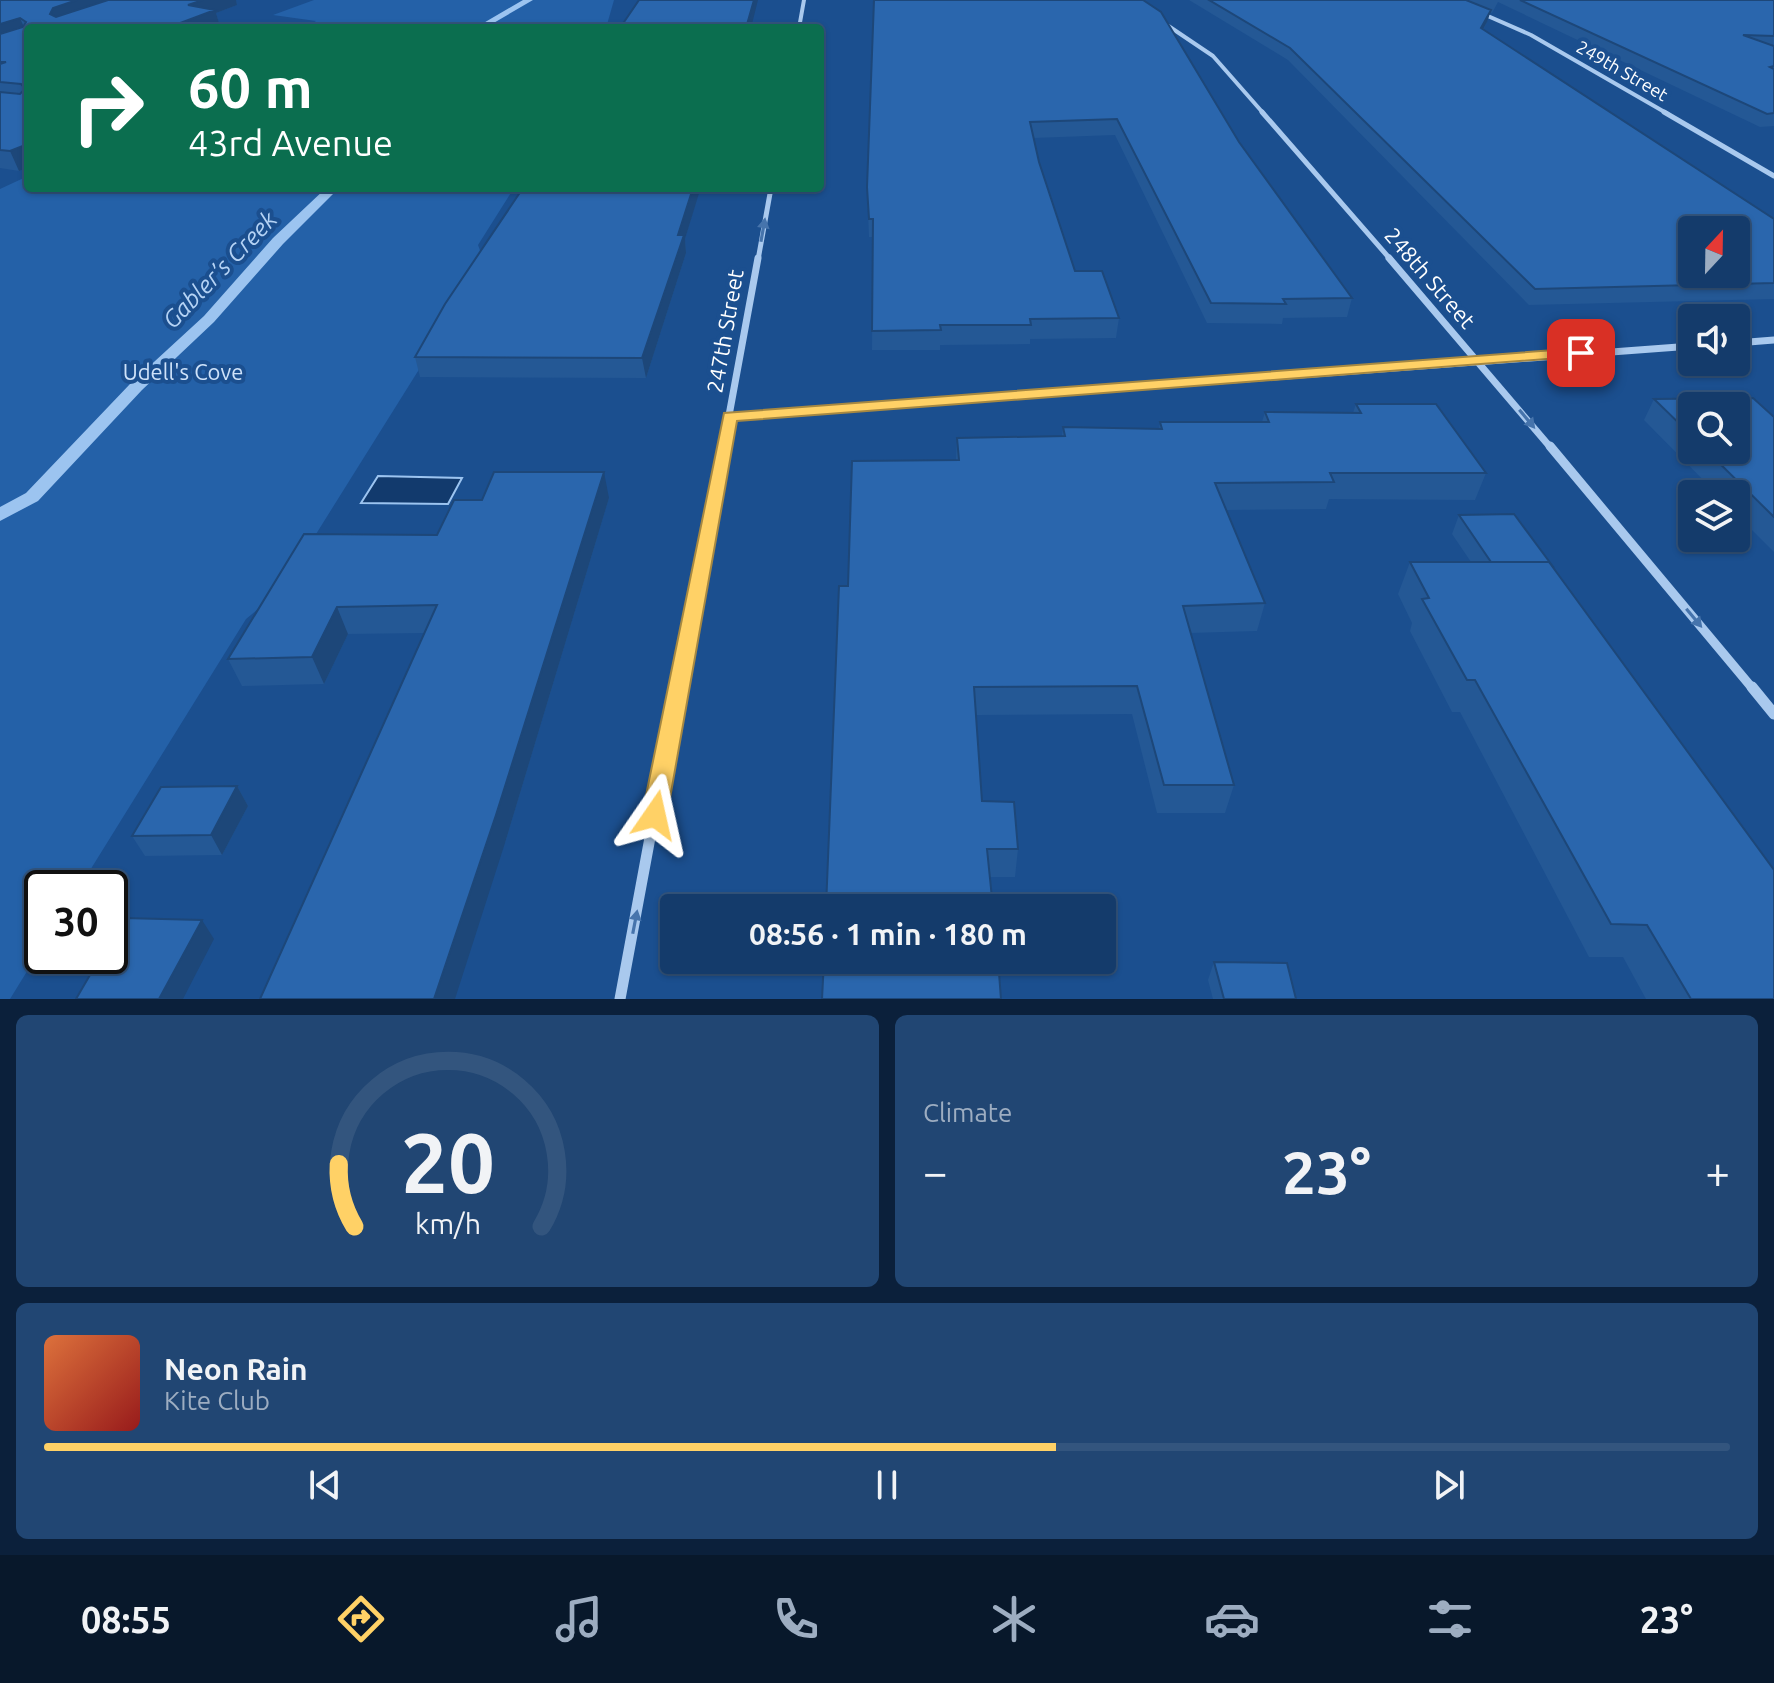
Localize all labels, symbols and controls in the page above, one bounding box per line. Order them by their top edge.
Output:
street label: 249th Street [1573,36,1672,104]
icon: right [56,56,160,160]
text: 60 m [188,56,313,119]
text: 43rd Avenue [188,122,393,163]
water label: Gabler’s Creek [157,205,283,334]
north arrow [1678,216,1750,288]
map controls [1678,216,1750,552]
one-way arrow [758,217,770,242]
street label: 248th Street [1380,222,1481,333]
street label: 247th Street [701,267,748,395]
button: sound [1678,304,1750,376]
pin [1547,319,1615,387]
icon: arrive [1559,331,1603,375]
park label: Udell's Cove [123,359,243,384]
button: search [1678,392,1750,464]
one-way arrow [1518,409,1535,429]
button: layers [1678,480,1750,552]
one-way arrow [1685,608,1702,628]
position arrow [613,773,697,857]
speed limit sign: 30 [24,870,128,974]
one-way arrow [629,910,641,935]
text: 08:56 · 1 min · 180 m [749,917,1027,951]
text: Climate [923,1098,1012,1127]
text: 20 [401,1115,494,1209]
text: 23° [1282,1138,1371,1205]
text: − [923,1147,948,1196]
text: + [1705,1147,1730,1196]
text: km/h [415,1207,481,1239]
text: Neon Rain [164,1352,308,1386]
text: Kite Club [164,1386,270,1415]
icon: previous [303,1463,347,1507]
icon: pause [865,1463,909,1507]
icon: next [1427,1463,1471,1507]
icon: directions [333,1591,389,1647]
icon: music [551,1591,607,1647]
icon: phone [768,1591,824,1647]
icon: climate [986,1591,1042,1647]
icon: car [1204,1591,1260,1647]
icon: filters [1422,1591,1478,1647]
text: 08:55 [81,1599,171,1640]
text: 23° [1640,1599,1693,1640]

